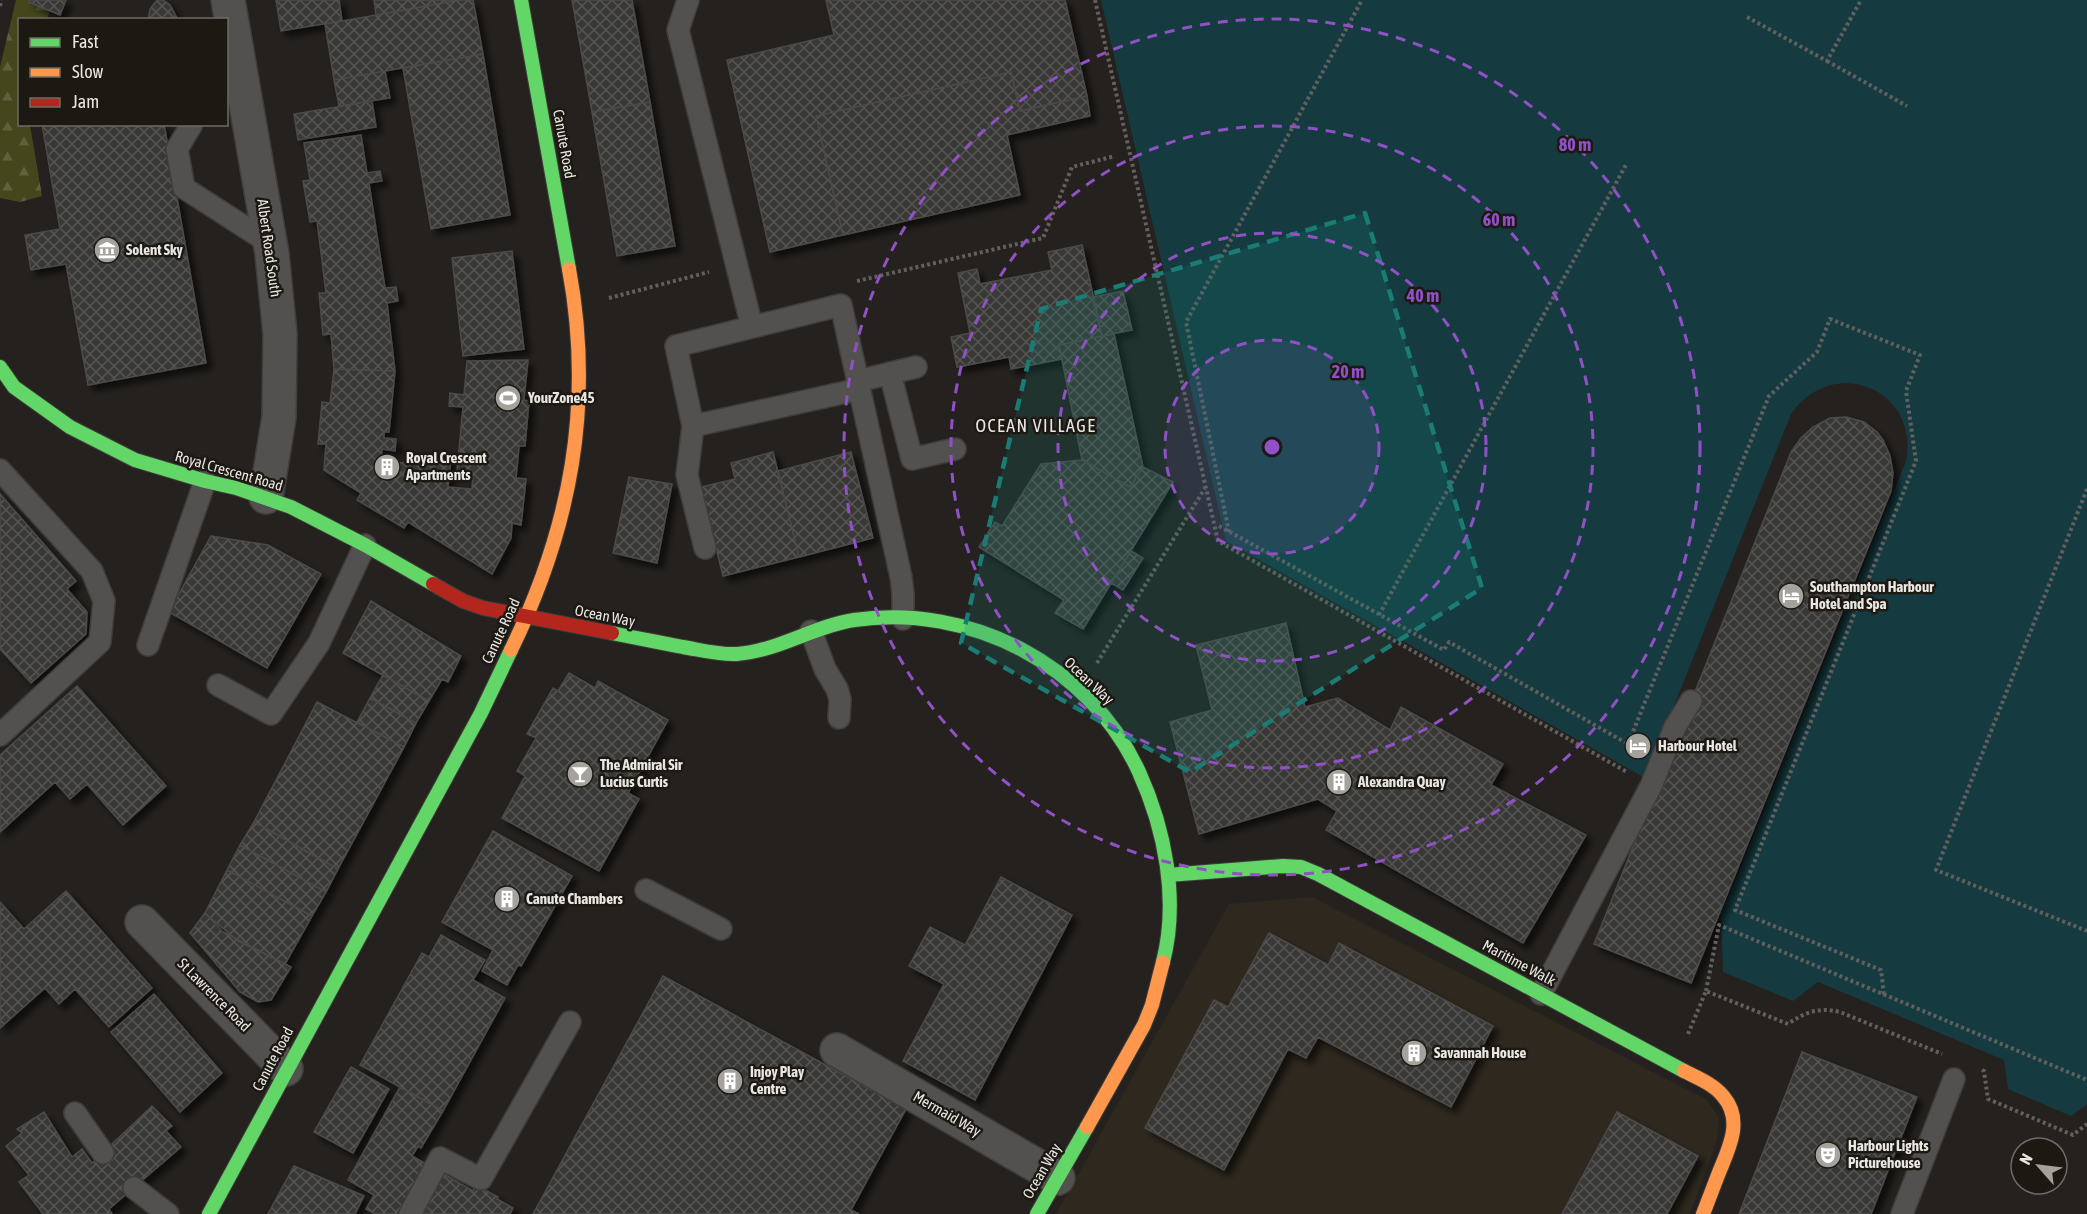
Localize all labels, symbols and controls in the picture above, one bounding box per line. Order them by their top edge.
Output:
legend [18,18,228,126]
text: Fast [72,31,99,52]
text: Slow [72,61,103,82]
text: Jam [72,91,99,112]
street label: Canute Road [550,108,579,180]
text: 80 m [1559,134,1591,155]
street label: Albert Road South [254,198,285,298]
text: 60 m [1483,209,1515,230]
museum icon: Solent Sky [92,235,122,265]
place label: Solent Sky [126,241,184,258]
text: 40 m [1406,285,1439,306]
text: 20 m [1332,361,1364,382]
sports icon: YourZone45 [493,383,523,413]
place label: YourZone45 [527,389,594,406]
district label: OCEAN VILLAGE [975,415,1097,436]
centre of rings [1262,437,1282,457]
street label: Royal Crescent Road [173,447,285,494]
place label: Royal Crescent Apartments [405,449,487,483]
building icon: Royal Crescent Apartments [372,452,402,482]
place label: Southampton Harbour Hotel and Spa [1810,578,1934,612]
hotel icon: Southampton Harbour Hotel and Spa [1776,581,1806,611]
street label: Canute Road [478,596,523,666]
street label: Ocean Way [574,601,637,630]
street label: Ocean Way [1061,654,1117,708]
hotel icon: Harbour Hotel [1623,731,1653,761]
place label: Harbour Hotel [1658,737,1738,754]
place label: The Admiral Sir Lucius Curtis [600,756,683,790]
bar icon: The Admiral Sir Lucius Curtis [565,759,595,789]
building icon: Alexandra Quay [1324,767,1354,797]
place label: Alexandra Quay [1357,773,1446,790]
building icon: Canute Chambers [492,884,522,914]
place label: Canute Chambers [526,890,623,907]
street label: Maritime Walk [1480,936,1559,989]
street label: St Lawrence Road [174,955,254,1035]
street label: Canute Road [249,1024,296,1094]
building icon: Savannah House [1399,1038,1429,1068]
place label: Savannah House [1434,1044,1526,1061]
place label: Injoy Play Centre [750,1063,805,1097]
building icon: Injoy Play Centre [715,1066,745,1096]
street label: Mermaid Way [910,1087,984,1140]
north arrow [2009,1136,2069,1196]
place label: Harbour Lights Picturehouse [1848,1137,1929,1171]
street label: Ocean Way [1019,1140,1064,1201]
theatre icon: Harbour Lights Picturehouse [1813,1140,1843,1170]
text: N [2016,1151,2036,1167]

